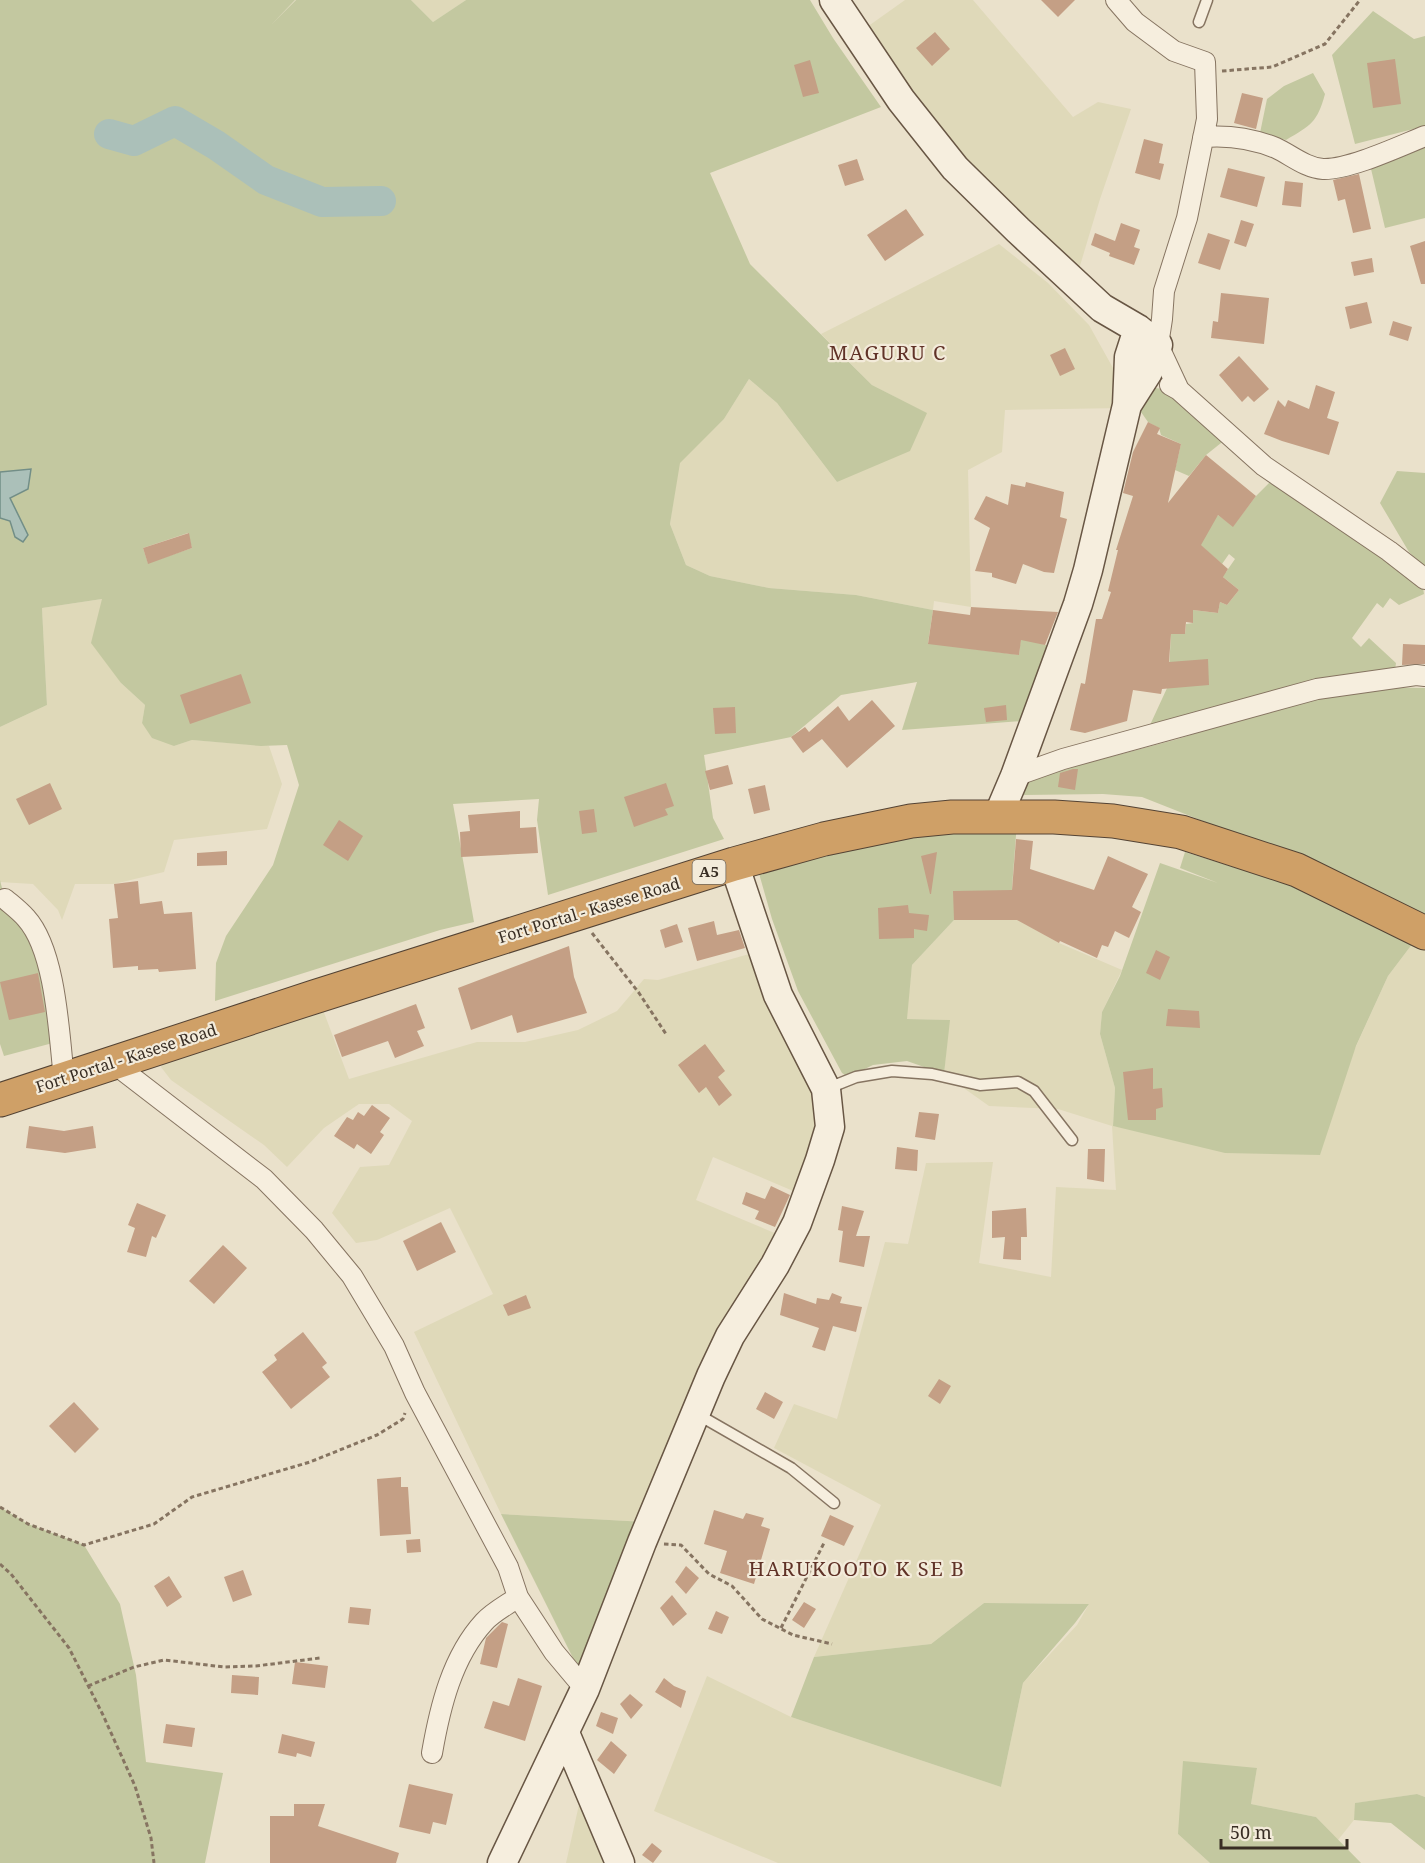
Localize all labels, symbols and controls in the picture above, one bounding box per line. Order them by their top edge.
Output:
district label: MAGURU C [829,339,947,366]
road number: A5 [692,860,726,884]
street label: Fort Portal - Kasese Road [495,872,683,948]
street label: Fort Portal - Kasese Road [33,1018,220,1098]
district label: HARUKOOTO K SE B [749,1555,965,1582]
scale bar [1221,1812,1347,1850]
text: 50 m [1230,1820,1272,1844]

